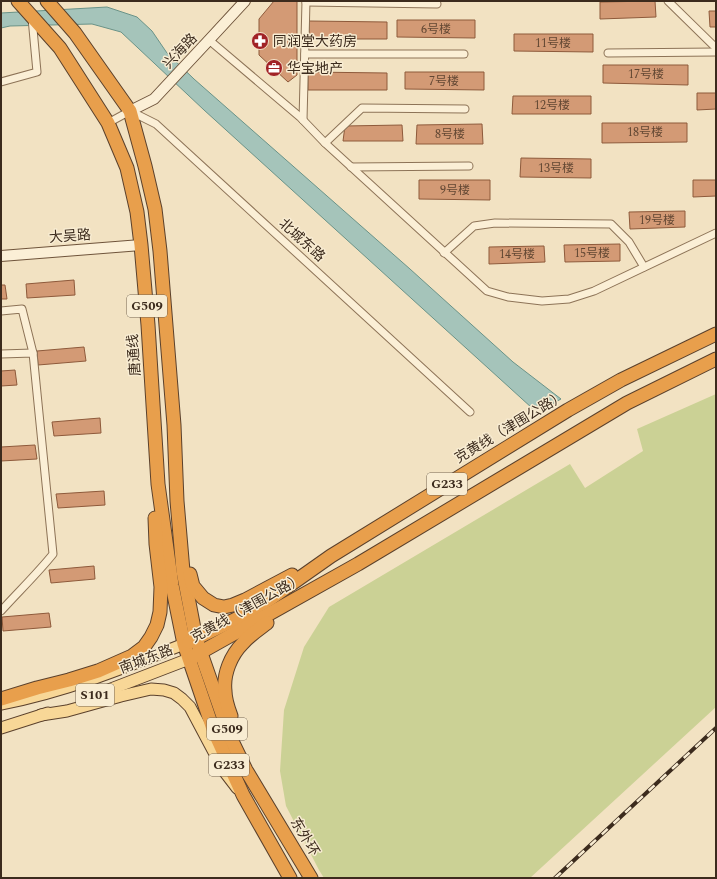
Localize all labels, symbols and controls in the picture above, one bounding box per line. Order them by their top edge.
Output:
house number: 6号楼 [421,20,451,39]
street label: 兴海路 [158,29,202,73]
pharmacy icon: 同润堂大药房 [250,31,270,51]
place label: 同润堂大药房 [273,31,357,52]
house number: 11号楼 [535,34,571,53]
office icon: 华宝地产 [264,58,284,78]
place label: 华宝地产 [287,58,343,79]
house number: 17号楼 [628,65,664,84]
house number: 7号楼 [429,72,459,91]
house number: 12号楼 [534,96,570,115]
house number: 18号楼 [627,123,663,142]
house number: 8号楼 [435,125,465,144]
house number: 13号楼 [538,159,574,178]
house number: 9号楼 [440,181,470,200]
house number: 19号楼 [639,211,675,230]
street label: 北城东路 [274,213,330,267]
street label: 大吴路 [48,224,92,248]
house number: 15号楼 [574,244,610,263]
house number: 14号楼 [499,245,535,264]
road number: G509 [127,295,167,317]
street label: 唐通线 [122,333,146,377]
street label: 克黄线（津围公路） [451,386,569,468]
road number: G233 [427,473,467,495]
street label: 克黄线（津围公路） [187,568,307,648]
street label: 南城东路 [116,639,176,679]
road number: S101 [76,684,114,706]
road number: G509 [207,718,247,740]
road number: G233 [209,754,249,776]
street label: 东外环 [285,814,325,860]

